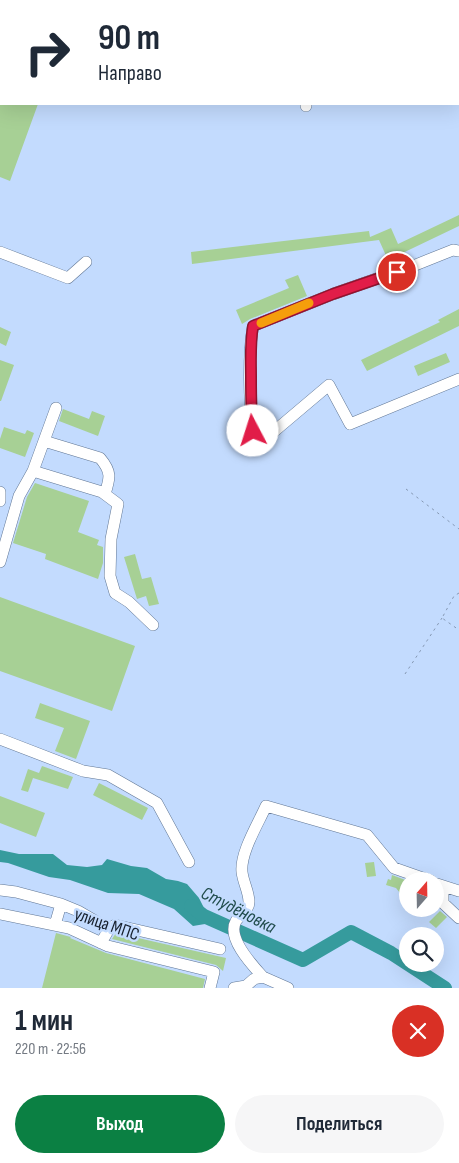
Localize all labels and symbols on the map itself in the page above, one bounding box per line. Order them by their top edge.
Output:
pin [376,251,418,293]
position arrow [226,404,278,456]
north arrow [399,872,444,918]
water label: Студёновка [197,882,280,939]
street label: улица МПС [72,904,142,945]

